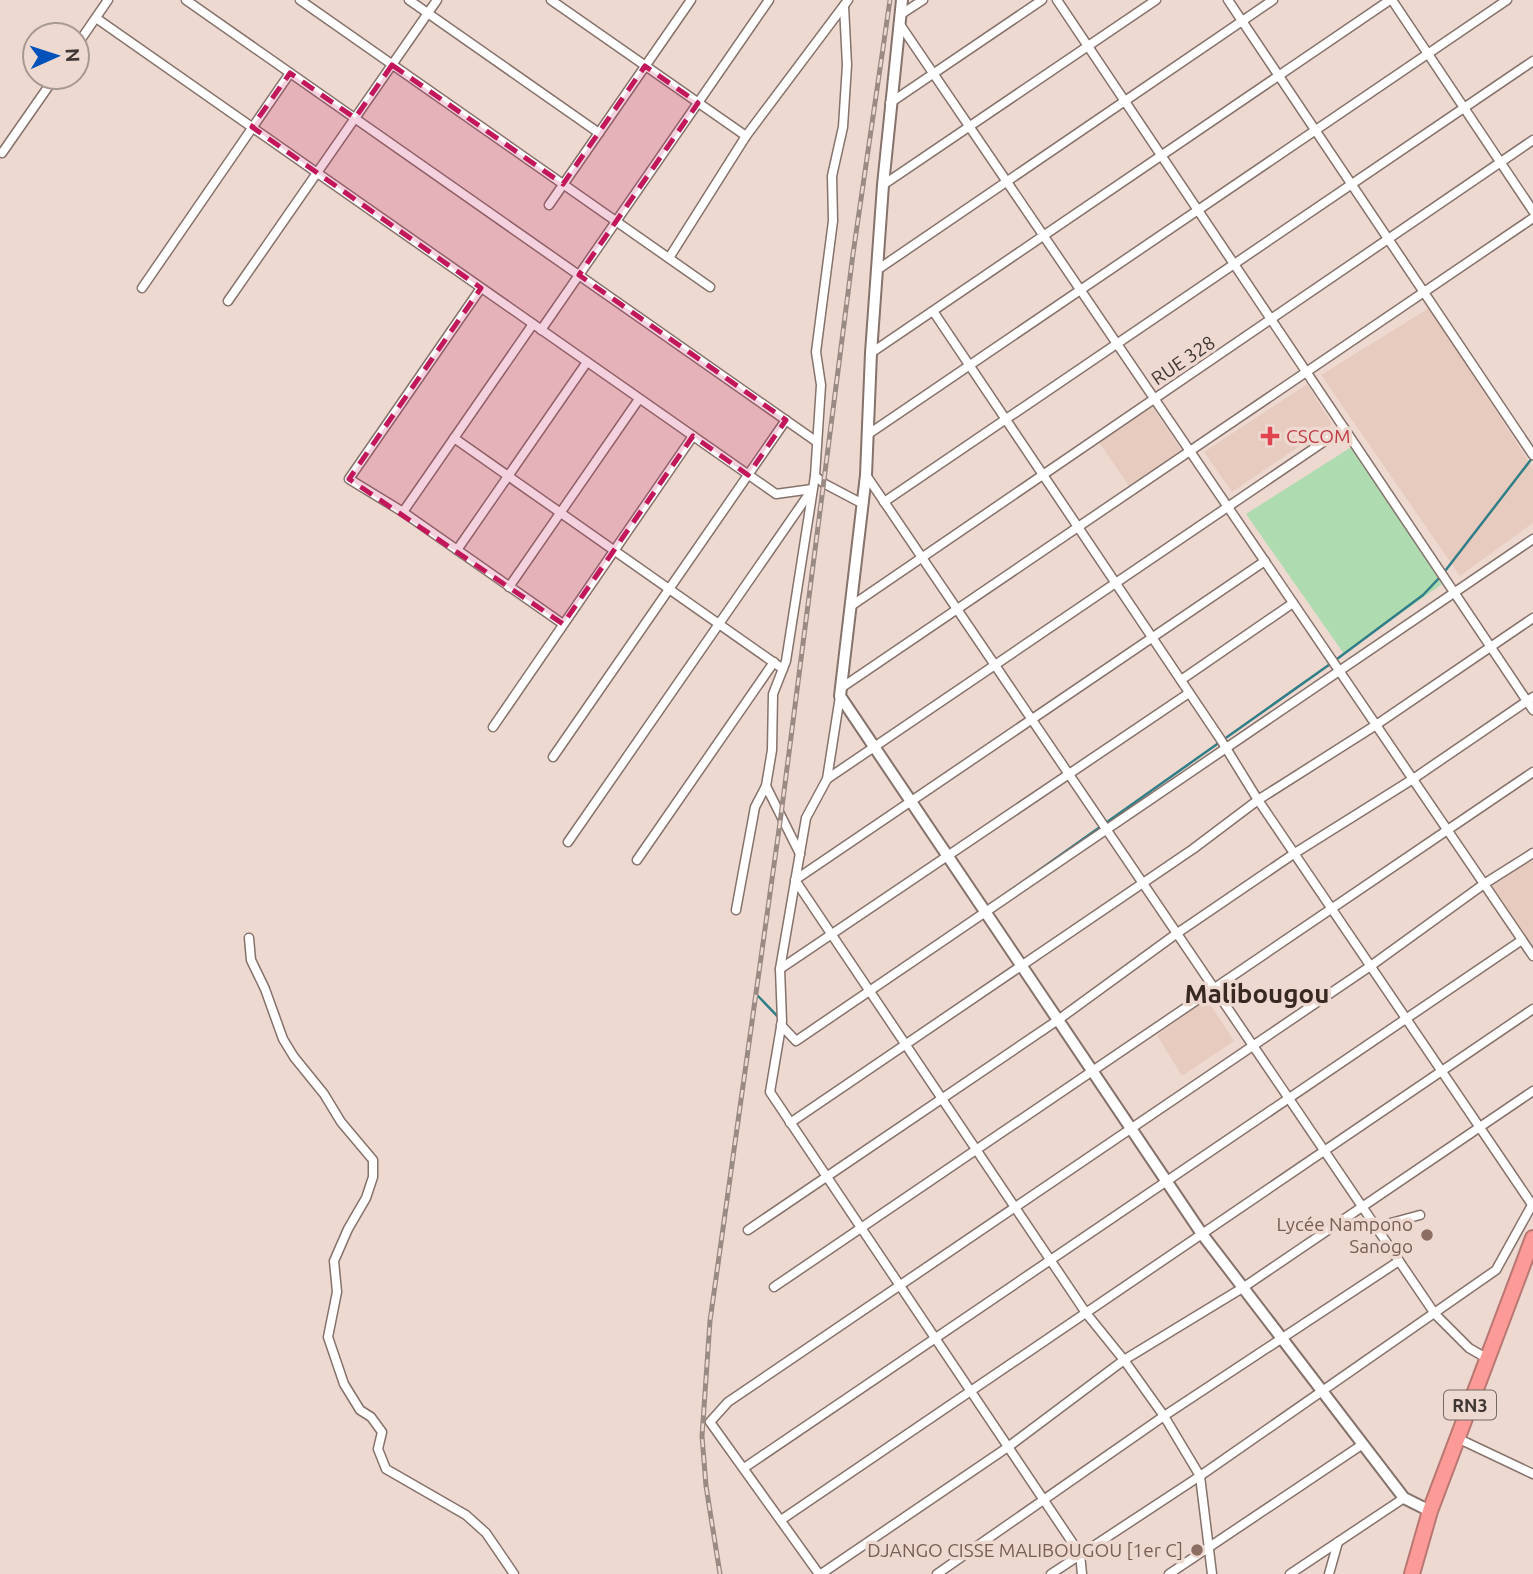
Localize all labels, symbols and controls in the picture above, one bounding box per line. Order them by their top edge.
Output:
north arrow [21,21,91,91]
text: N [62,47,84,63]
street label: RUE 328 [1147,331,1219,389]
place label: CSCOM [1286,425,1351,447]
marker: CSCOM [1260,426,1280,446]
district label: Malibougou [1185,979,1329,1008]
place label: Lycée Nampono Sanogo [1276,1213,1413,1257]
marker: Lycée Nampono Sanogo [1419,1227,1435,1243]
road number: RN3 [1444,1390,1496,1420]
place label: DJANGO CISSE MALIBOUGOU [1er C] [867,1539,1183,1561]
marker: DJANGO CISSE MALIBOUGOU [1er C] [1189,1542,1205,1558]

